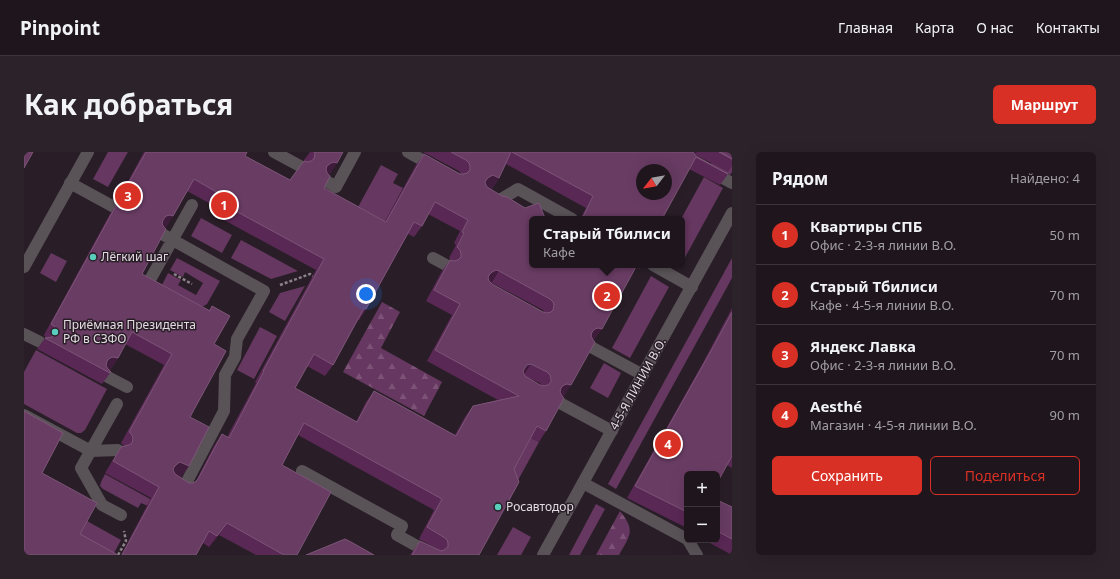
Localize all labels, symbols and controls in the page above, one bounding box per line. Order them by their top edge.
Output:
text: Pinpoint [20,15,100,41]
text: Главная [838,18,893,37]
text: Карта [915,18,954,37]
text: О нас [976,18,1014,37]
text: Контакты [1036,18,1100,37]
text: Как добраться [24,85,233,123]
button: Маршрут [993,85,1096,124]
north arrow [636,164,672,200]
text: Рядом [772,167,828,190]
text: Найдено: 4 [1010,169,1080,187]
pin: 3 [115,181,141,211]
pin: 1 [211,190,237,220]
popup [529,216,685,268]
text: Квартиры СПБ [810,216,922,236]
text: Старый Тбилиси [543,223,671,243]
text: 1 [781,226,789,244]
text: 50 m [1050,226,1080,244]
text: Офис · 2-3-я линии В.О. [810,236,956,254]
text: Кафе [543,243,575,261]
place label: Лёгкий шаг [101,248,168,265]
marker: Лёгкий шаг [88,252,98,262]
text: Старый Тбилиси [810,276,938,296]
pin: 2 [594,281,620,311]
your location [356,284,376,304]
text: 2 [781,286,789,304]
text: 70 m [1050,286,1080,304]
text: Кафе · 4-5-я линии В.О. [810,296,954,314]
place label: Приёмная Президента РФ в СЗФО [63,316,196,347]
marker: Приёмная Президента РФ в СЗФО [50,327,60,337]
street label: 4-5-Я ЛИНИИ В.О. [605,335,670,433]
text: Яндекс Лавка [810,336,916,356]
text: 3 [781,346,789,364]
text: 70 m [1050,346,1080,364]
text: Офис · 2-3-я линии В.О. [810,356,956,374]
text: Aesthé [810,396,862,416]
text: 4 [781,406,789,424]
text: 90 m [1050,406,1080,424]
text: Магазин · 4-5-я линии В.О. [810,416,977,434]
pin: 4 [655,429,681,459]
button: Сохранить [772,456,922,495]
button: Поделиться [930,456,1080,495]
map controls [684,471,720,543]
button: + [684,471,720,507]
place label: Росавтодор [506,498,574,515]
marker: Росавтодор [493,502,503,512]
button: − [684,507,720,543]

